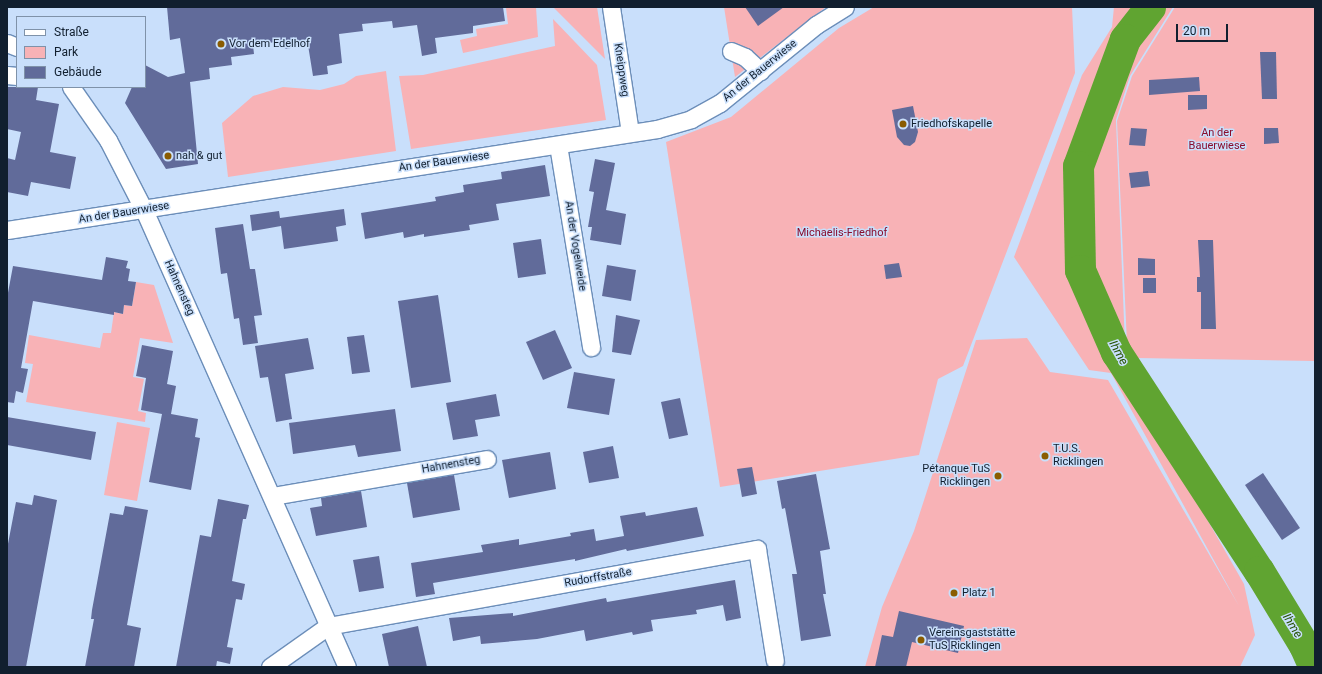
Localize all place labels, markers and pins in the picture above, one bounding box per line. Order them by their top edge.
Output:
place label: Vor dem Edelhof [229,37,310,51]
marker: Vor dem Edelhof [216,39,226,49]
place label: Friedhofskapelle [911,117,992,131]
marker: Friedhofskapelle [898,119,908,129]
place label: nah & gut [176,149,222,163]
marker: nah & gut [163,151,173,161]
place label: T.U.S. Ricklingen [1053,443,1103,469]
marker: T.U.S. Ricklingen [1040,451,1050,461]
place label: Pétanque TuS Ricklingen [922,463,990,489]
marker: Pétanque TuS Ricklingen [993,471,1003,481]
place label: Platz 1 [962,586,996,600]
marker: Platz 1 [949,588,959,598]
place label: Vereinsgaststätte TuS Ricklingen [929,627,1015,653]
marker: Vereinsgaststätte TuS Ricklingen [916,635,926,645]

